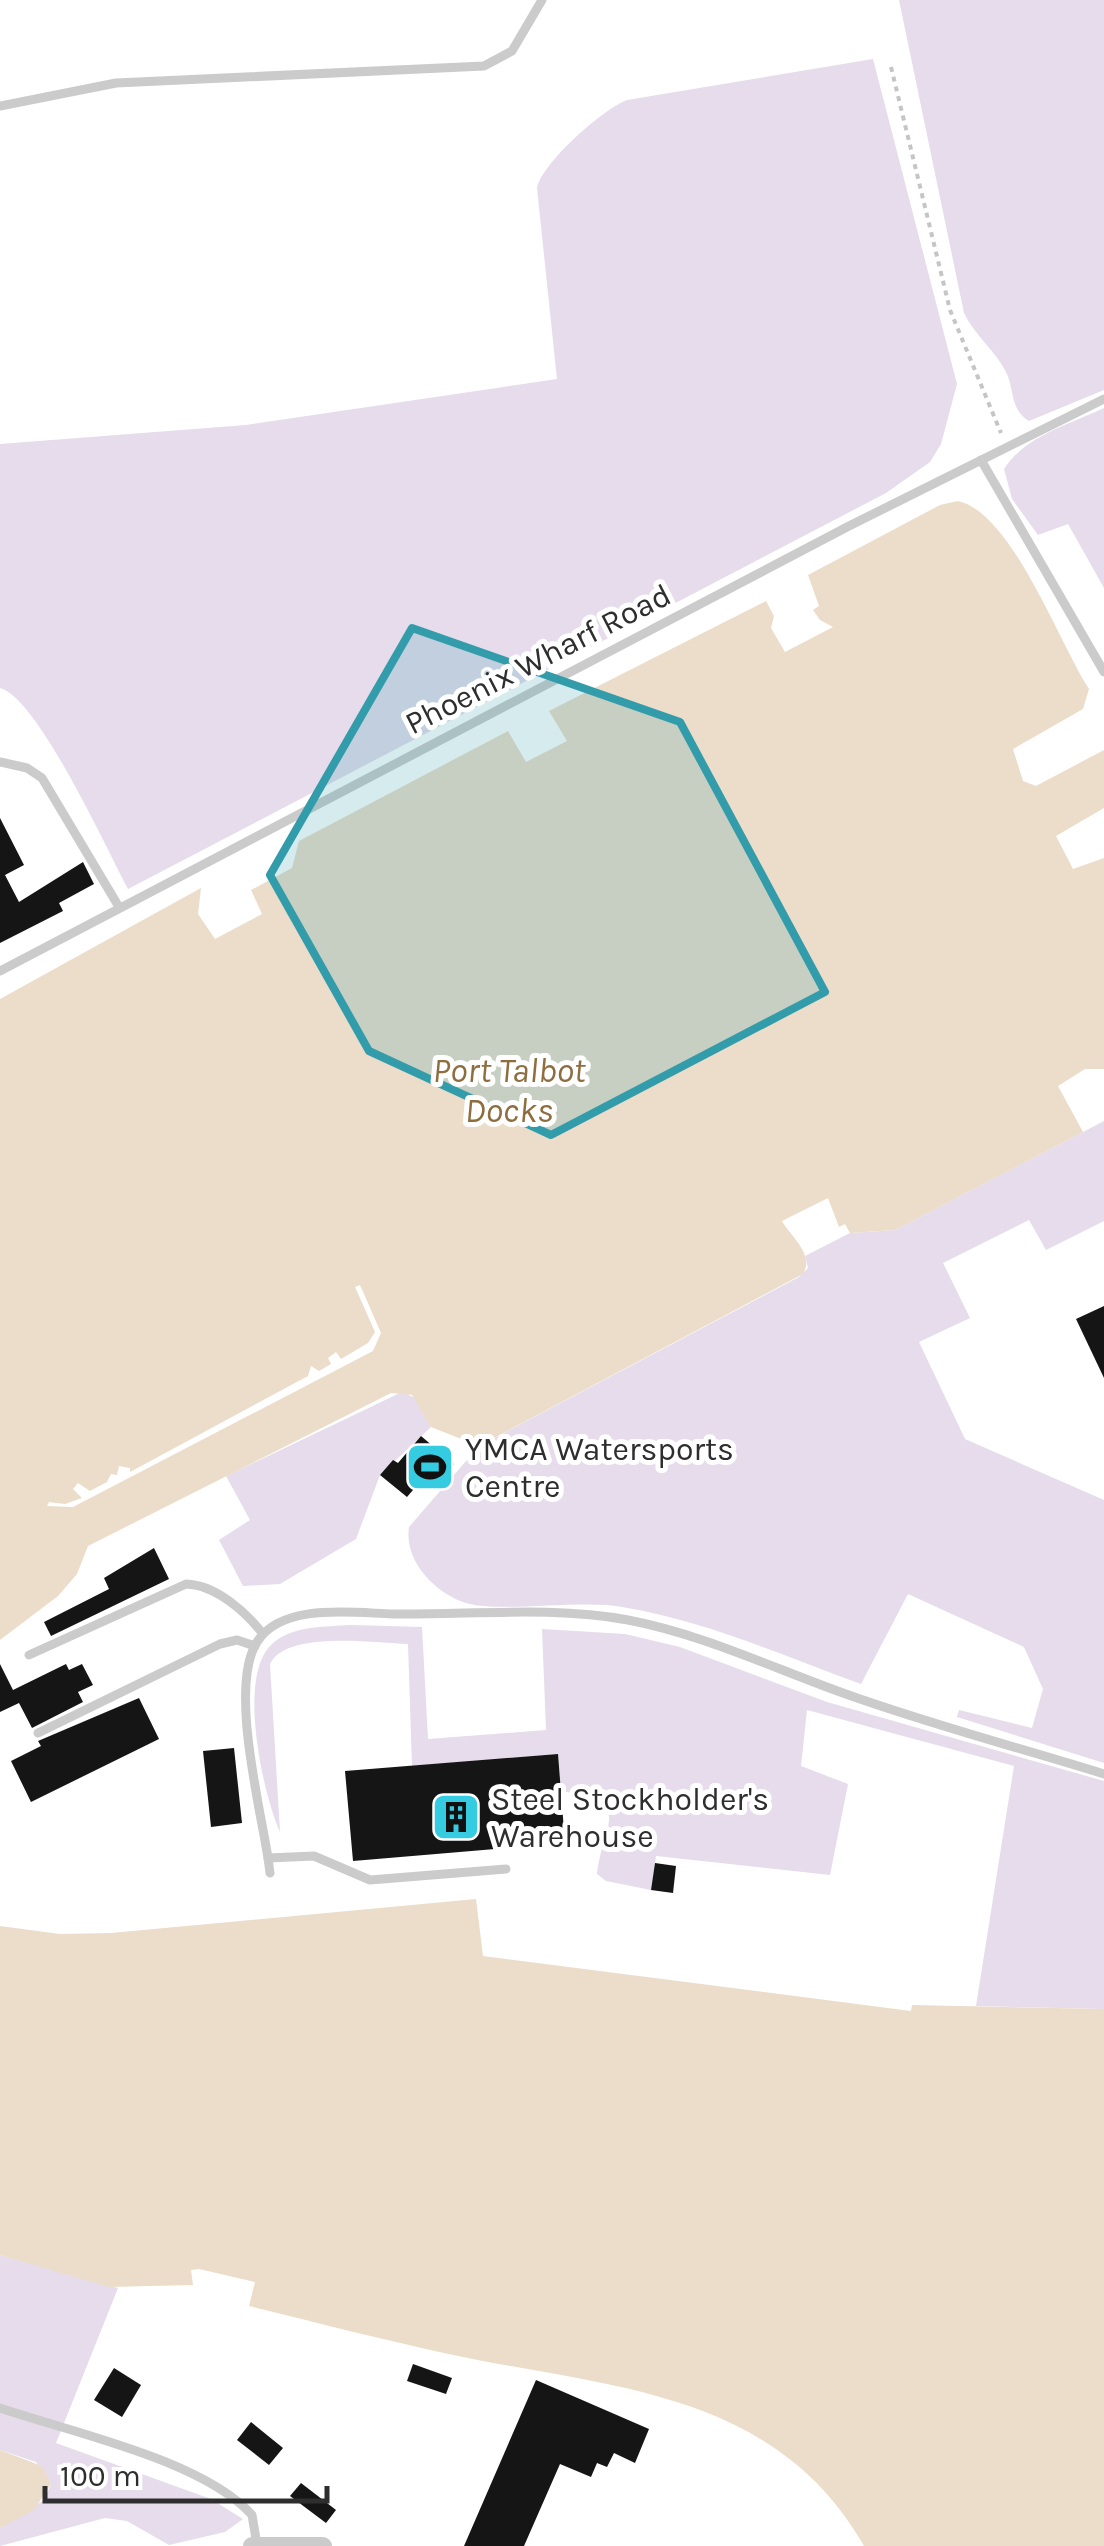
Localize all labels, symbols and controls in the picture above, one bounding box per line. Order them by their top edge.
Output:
street label: Phoenix Wharf Road [399,576,677,742]
water label: Port Talbot Docks [433,1050,587,1131]
place label: YMCA Watersports Centre [465,1431,734,1505]
sports icon: YMCA Watersports Centre [404,1441,456,1493]
place label: Steel Stockholder's Warehouse [491,1781,769,1855]
building icon: Steel Stockholder's Warehouse [430,1791,482,1843]
scale bar [45,2441,328,2503]
text: 100 m [60,2458,141,2494]

